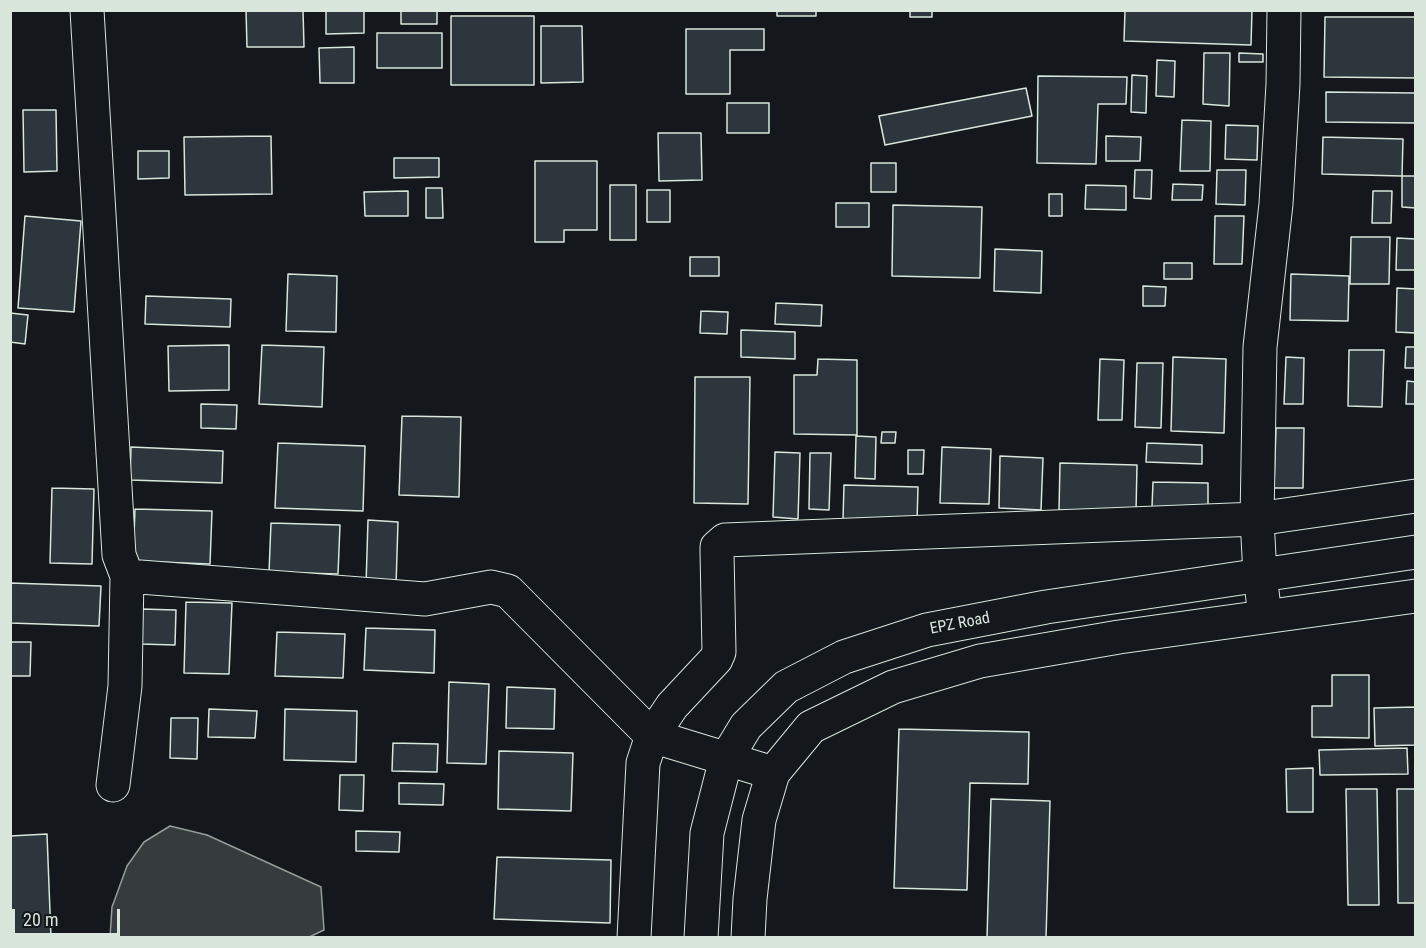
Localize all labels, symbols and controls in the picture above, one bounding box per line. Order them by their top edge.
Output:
street label: EPZ Road [928,609,992,639]
scale bar [15,897,123,935]
text: 20 m [23,909,58,930]

